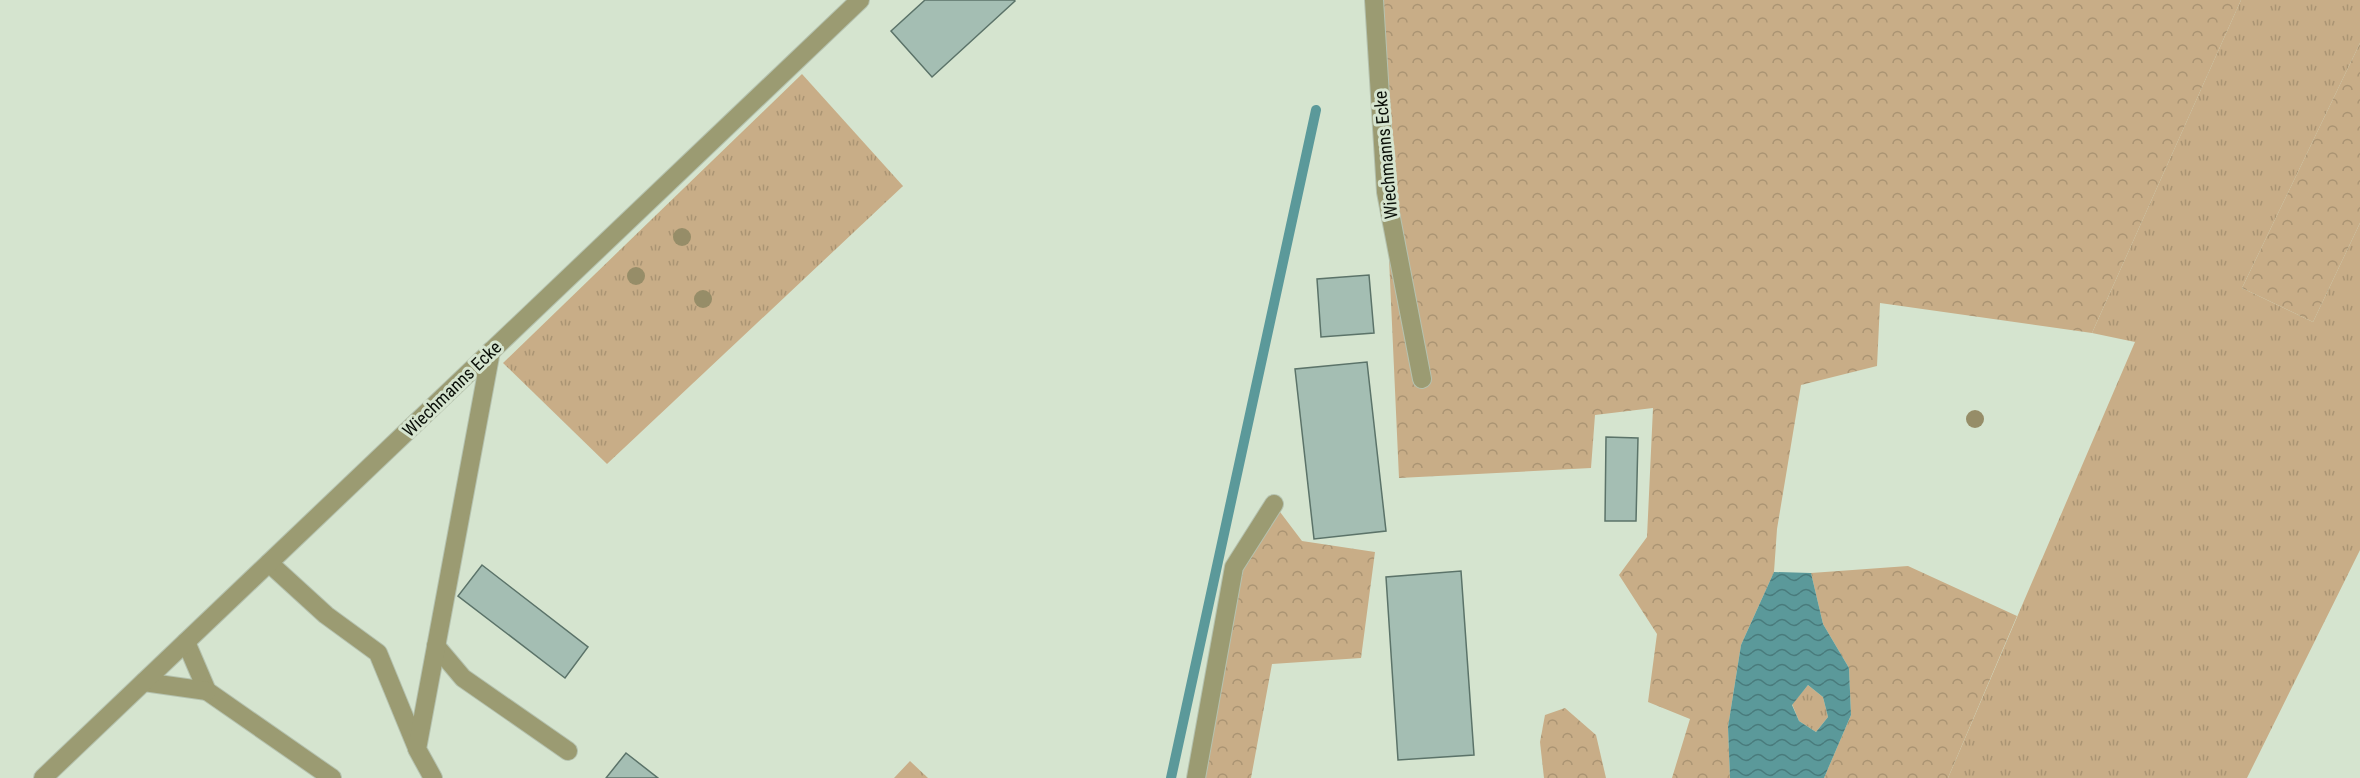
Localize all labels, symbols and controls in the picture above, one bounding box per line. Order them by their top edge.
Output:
street label: Wiechmanns Ecke [1369,90,1402,220]
street label: Wiechmanns Ecke [398,336,505,441]

